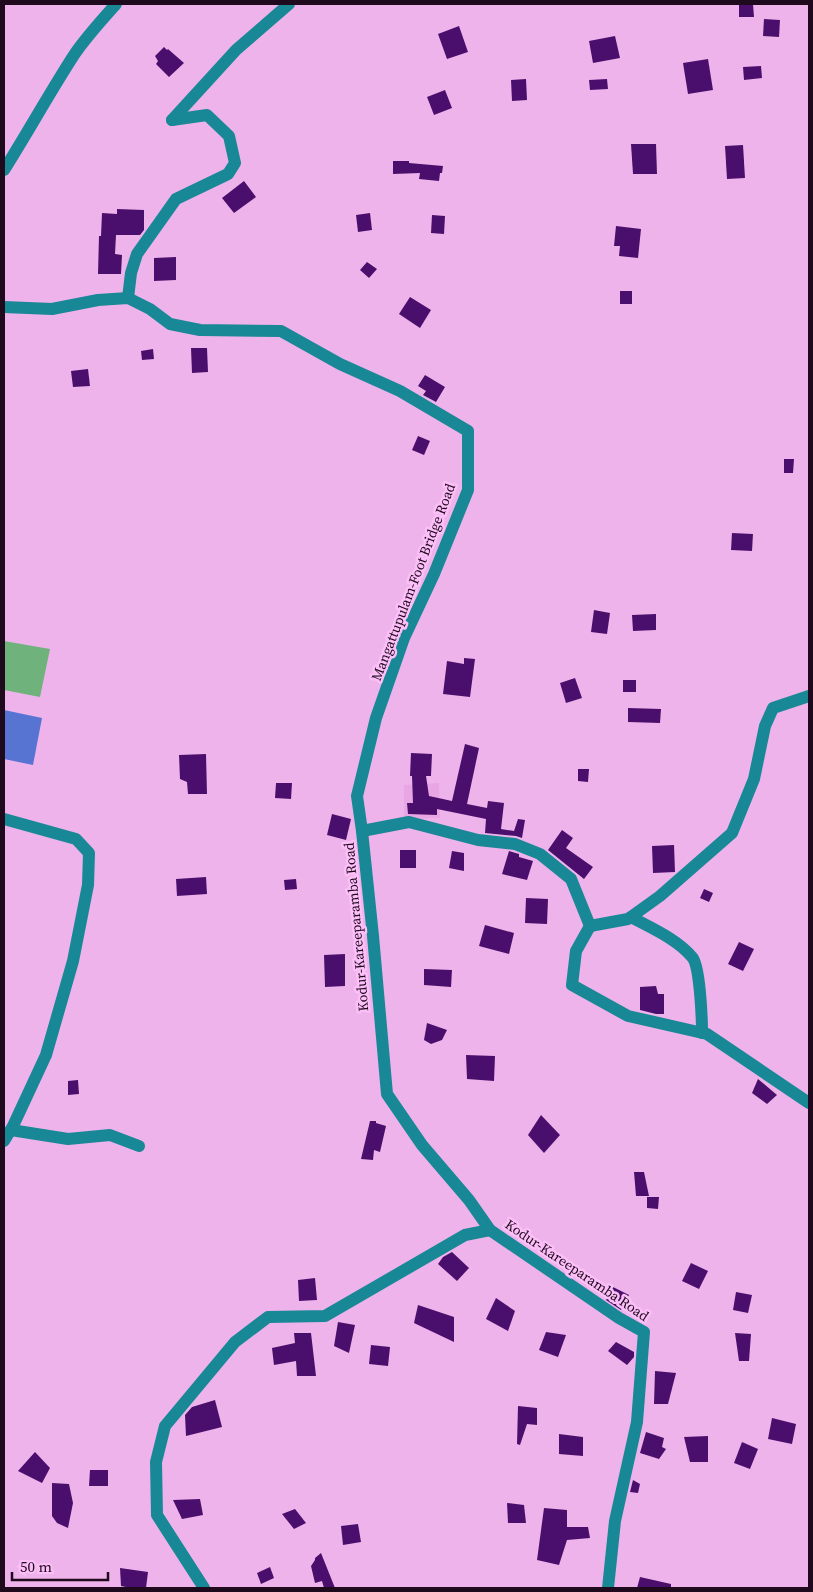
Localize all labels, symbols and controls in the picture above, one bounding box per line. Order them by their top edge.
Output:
street label: Mangattupulam-Foot Bridge Road [366,480,460,684]
street label: Kodur-Kareeparamba Road [339,842,373,1012]
street label: Kodur-Kareeparamba Road [501,1214,653,1326]
scale bar [12,1550,109,1582]
text: 50 m [20,1556,52,1577]

